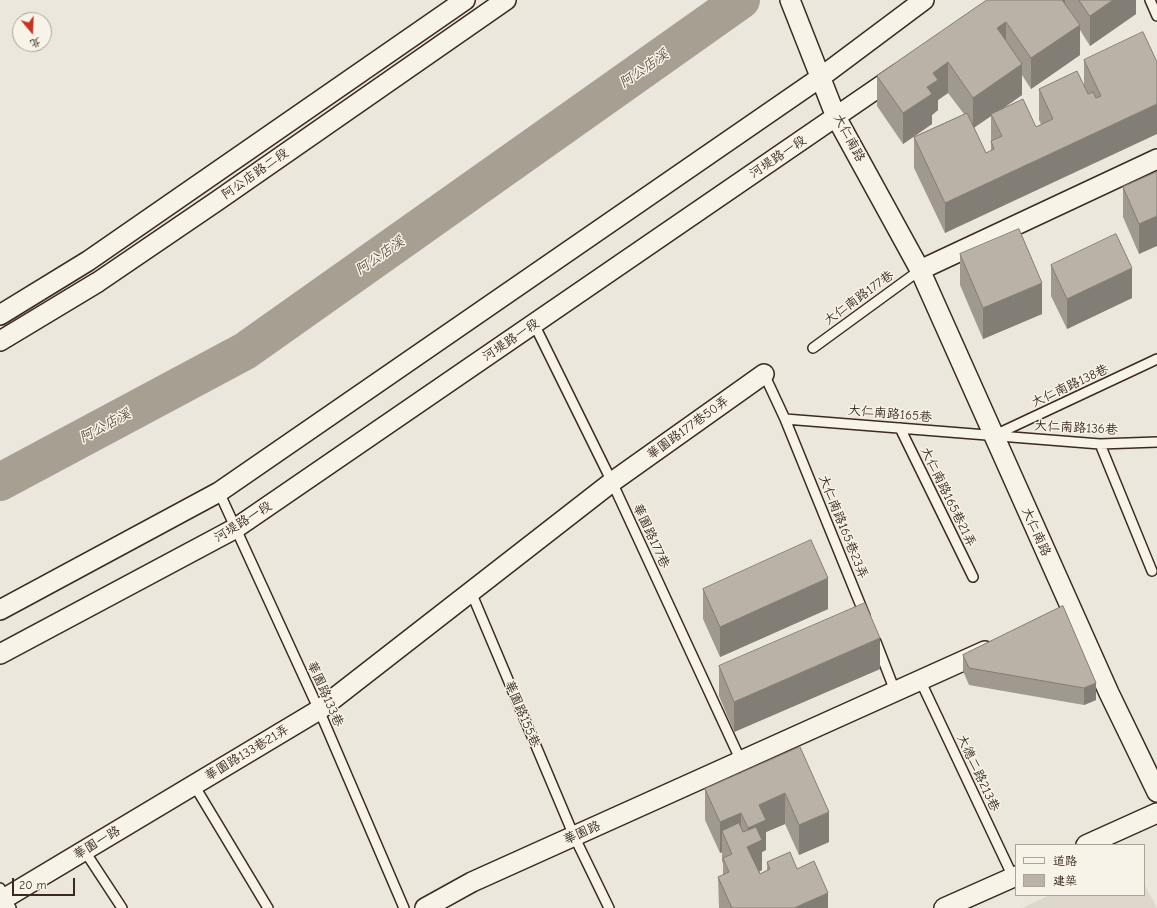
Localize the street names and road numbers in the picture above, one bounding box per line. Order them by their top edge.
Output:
street label: 大仁南路 [830,111,868,165]
street label: 河堤路一段 [747,132,809,182]
street label: 阿公店路二段 [219,145,291,203]
street label: 大仁南路177巷 [821,267,897,329]
street label: 河堤路一段 [480,315,542,365]
street label: 大仁南路138巷 [1029,361,1111,411]
street label: 華園路177巷50弄 [644,393,732,463]
street label: 大仁南路165巷 [847,403,933,425]
street label: 大仁南路136巷 [1034,418,1118,438]
street label: 大仁南路165巷21弄 [917,445,979,549]
street label: 大仁南路165巷23弄 [815,473,871,581]
street label: 河堤路一段 [211,498,275,546]
street label: 華園路177巷 [629,501,673,571]
street label: 大仁南路 [1018,505,1054,559]
street label: 華園路133巷 [304,659,346,729]
street label: 華園路155巷 [501,678,543,750]
street label: 華園路133巷21弄 [202,722,292,784]
street label: 大德二路213巷 [953,732,1003,814]
street label: 華園路 [561,818,603,848]
street label: 華園一路 [71,823,123,863]

